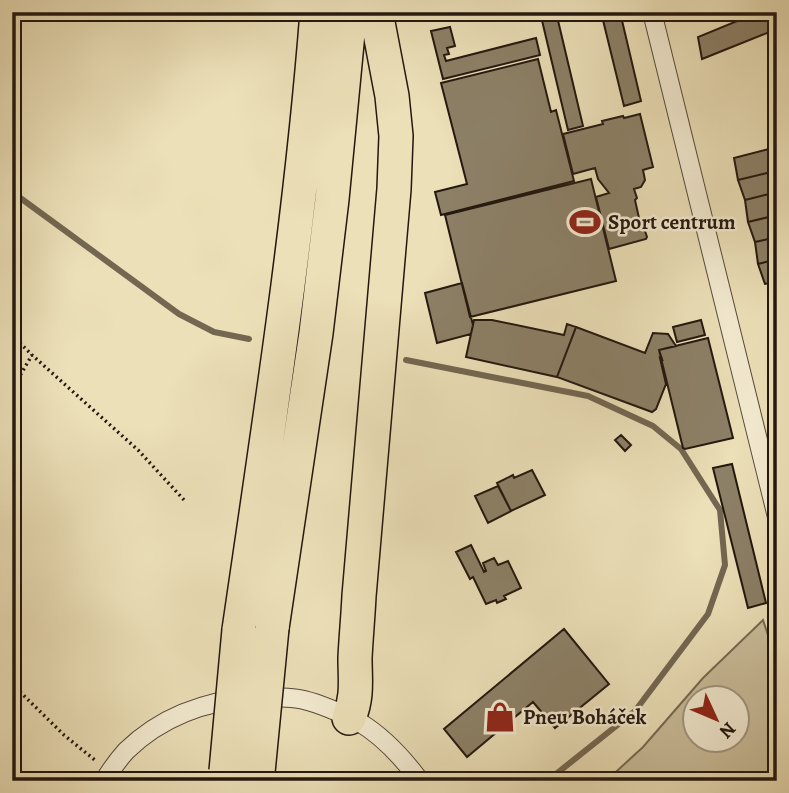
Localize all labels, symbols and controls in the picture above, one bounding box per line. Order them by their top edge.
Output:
sports icon: Sport centrum [568,205,602,239]
place label: Sport centrum [608,208,736,236]
north arrow [680,684,750,754]
shop icon: Pneu Boháček [483,700,517,734]
place label: Pneu Boháček [523,703,646,731]
text: N [713,716,742,744]

